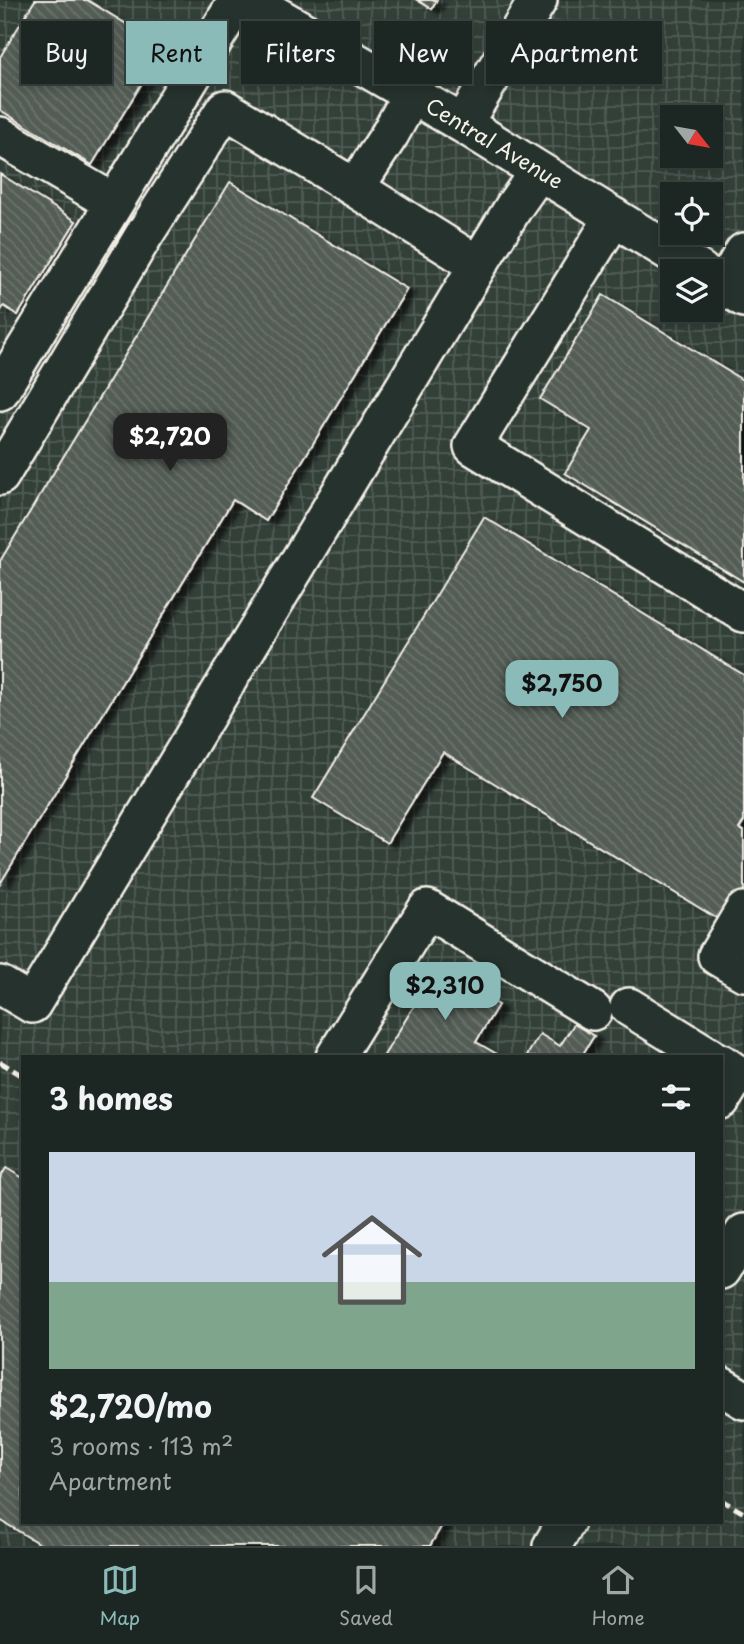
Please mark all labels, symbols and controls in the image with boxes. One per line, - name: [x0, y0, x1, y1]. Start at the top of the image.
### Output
- chip: Buy: [21, 21, 112, 84]
- chip: Rent: [126, 21, 227, 84]
- chip: Filters: [241, 21, 360, 84]
- chip: New: [374, 21, 472, 84]
- chip: Apartment: [486, 21, 662, 84]
- street label: Central Avenue: [420, 89, 570, 196]
- north arrow: [660, 105, 723, 168]
- map controls: [660, 105, 723, 322]
- button: locate: [660, 182, 723, 245]
- button: layers: [660, 259, 723, 322]
- pin: $2,720: [113, 414, 227, 473]
- text: $2,720: [129, 418, 211, 453]
- pin: $2,750: [505, 660, 619, 720]
- text: $2,750: [521, 665, 603, 700]
- pin: $2,310: [388, 962, 502, 1022]
- text: $2,310: [406, 967, 484, 1002]
- text: 3 homes: [49, 1075, 173, 1120]
- icon: filters: [657, 1078, 695, 1116]
- icon: home: [309, 1197, 435, 1323]
- text: $2,720/mo: [49, 1383, 212, 1428]
- text: 3 rooms · 113 m²: [49, 1428, 233, 1463]
- text: Apartment: [49, 1463, 172, 1498]
- tab: Map: [99, 1561, 140, 1631]
- tab: Saved: [339, 1561, 393, 1631]
- tab: Home: [592, 1561, 645, 1631]

